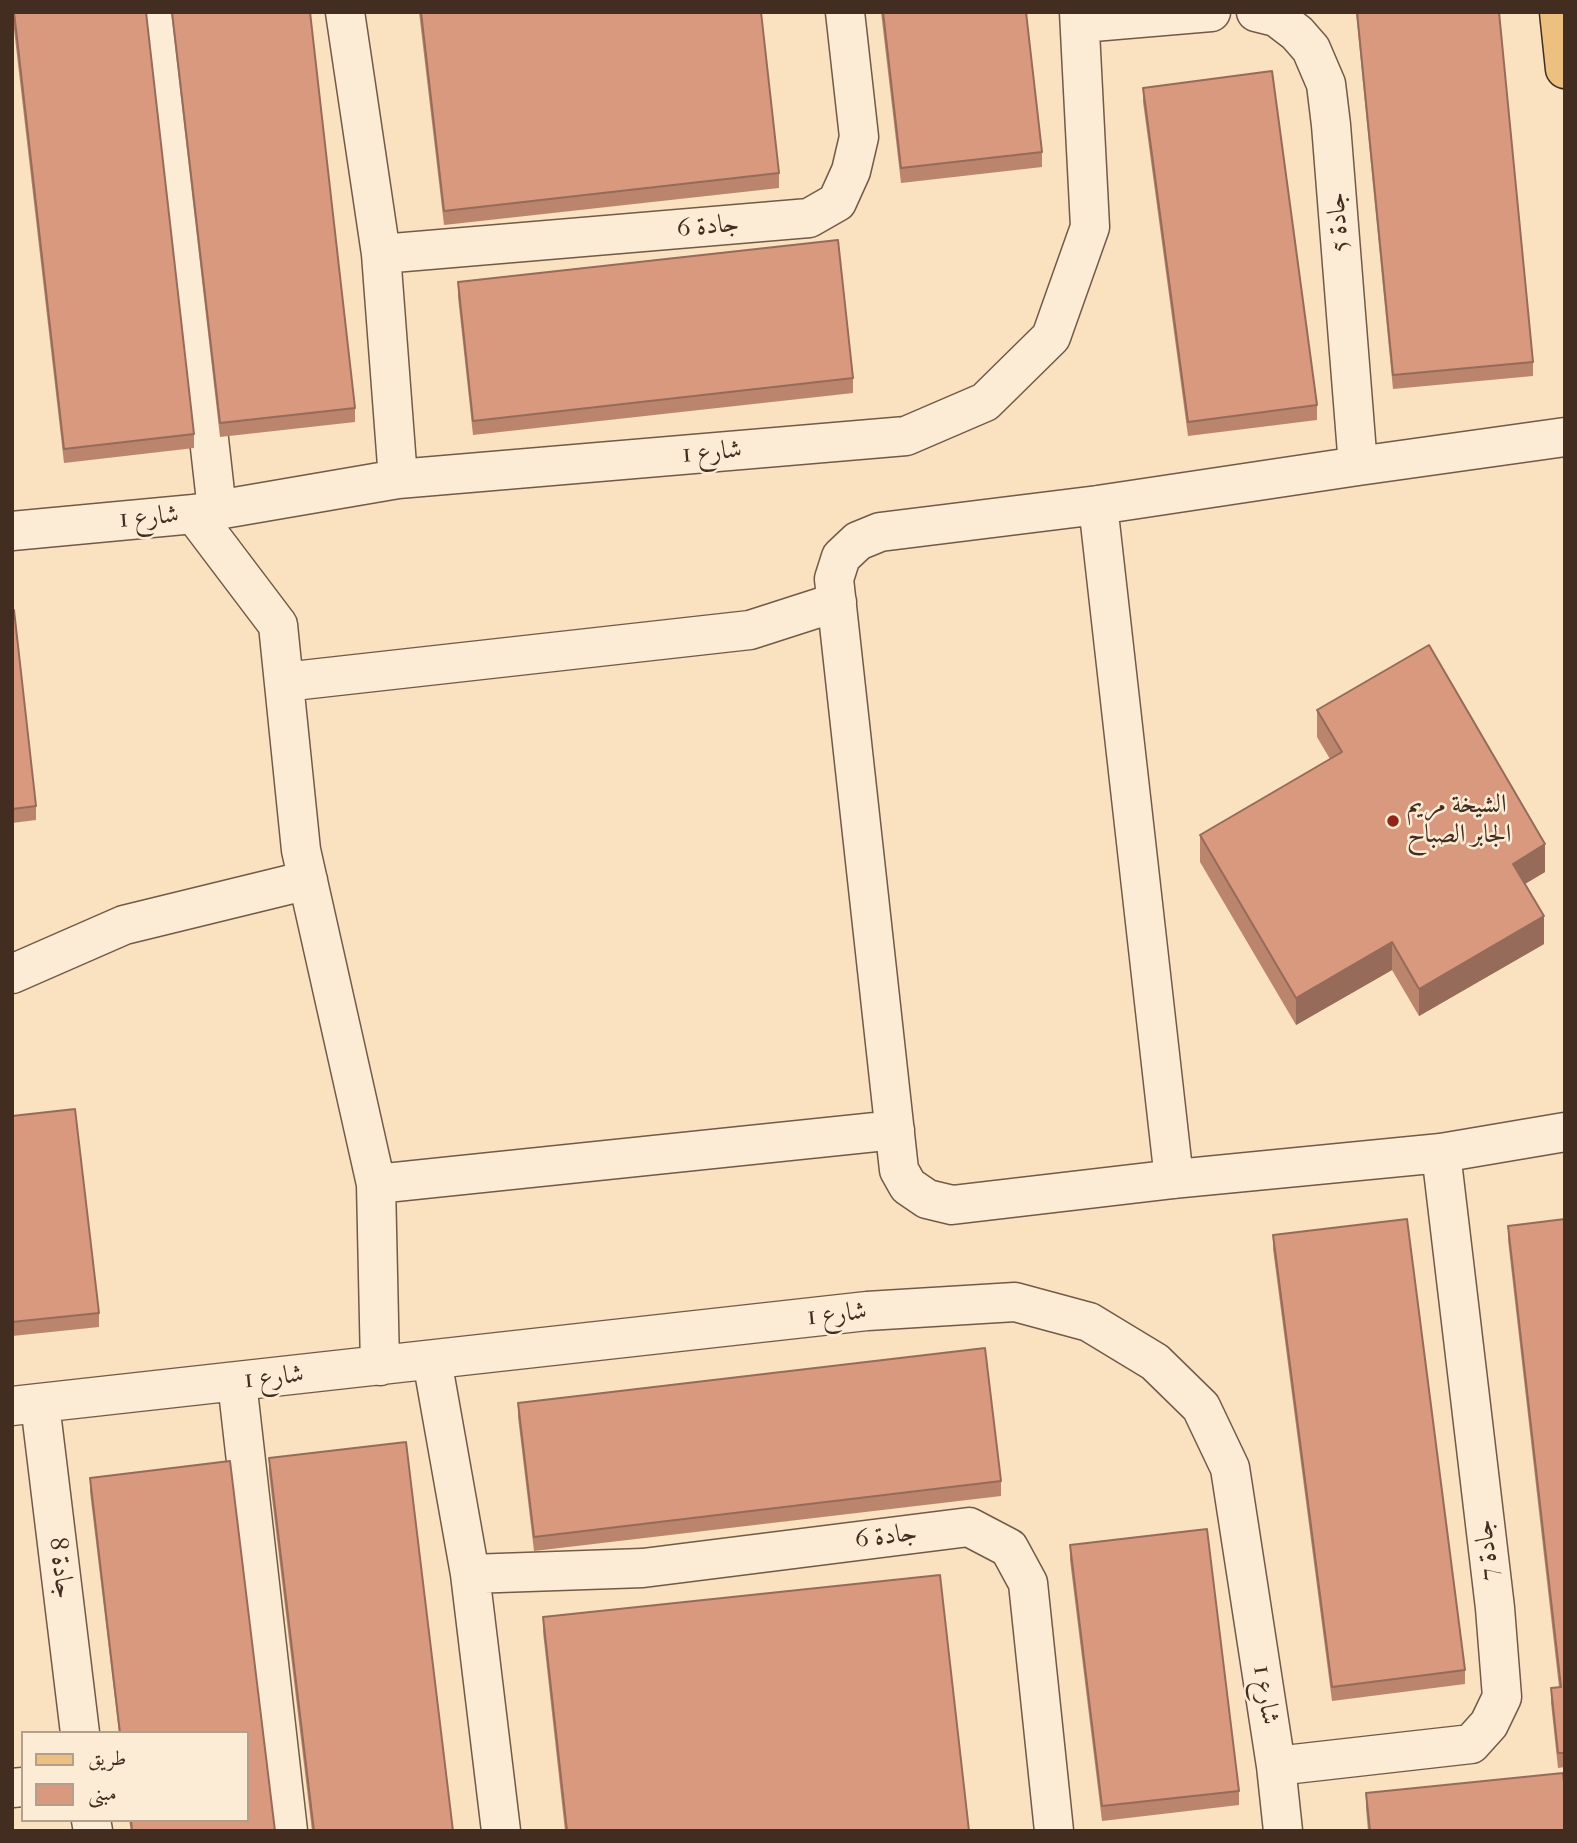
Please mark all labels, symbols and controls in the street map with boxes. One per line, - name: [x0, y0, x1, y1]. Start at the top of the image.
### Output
- street label: جادة 5: [1321, 191, 1357, 253]
- street label: جادة 6: [675, 209, 741, 245]
- street label: شارع 1: [681, 435, 743, 471]
- street label: شارع 1: [118, 500, 180, 536]
- place label: الشيخة مريم الجابر الصباح: [1407, 790, 1511, 852]
- marker: الشيخة مريم الجابر الصباح: [1385, 813, 1401, 829]
- street label: شارع 1: [806, 1296, 868, 1334]
- street label: شارع 1: [243, 1359, 305, 1397]
- street label: جادة 6: [853, 1518, 919, 1556]
- street label: جادة 7: [1469, 1518, 1507, 1582]
- street label: جادة 8: [41, 1536, 79, 1600]
- street label: شارع 1: [1245, 1663, 1285, 1727]
- legend: [21, 1731, 248, 1822]
- text: طريق: [88, 1746, 126, 1770]
- text: مبنى: [88, 1781, 117, 1805]

